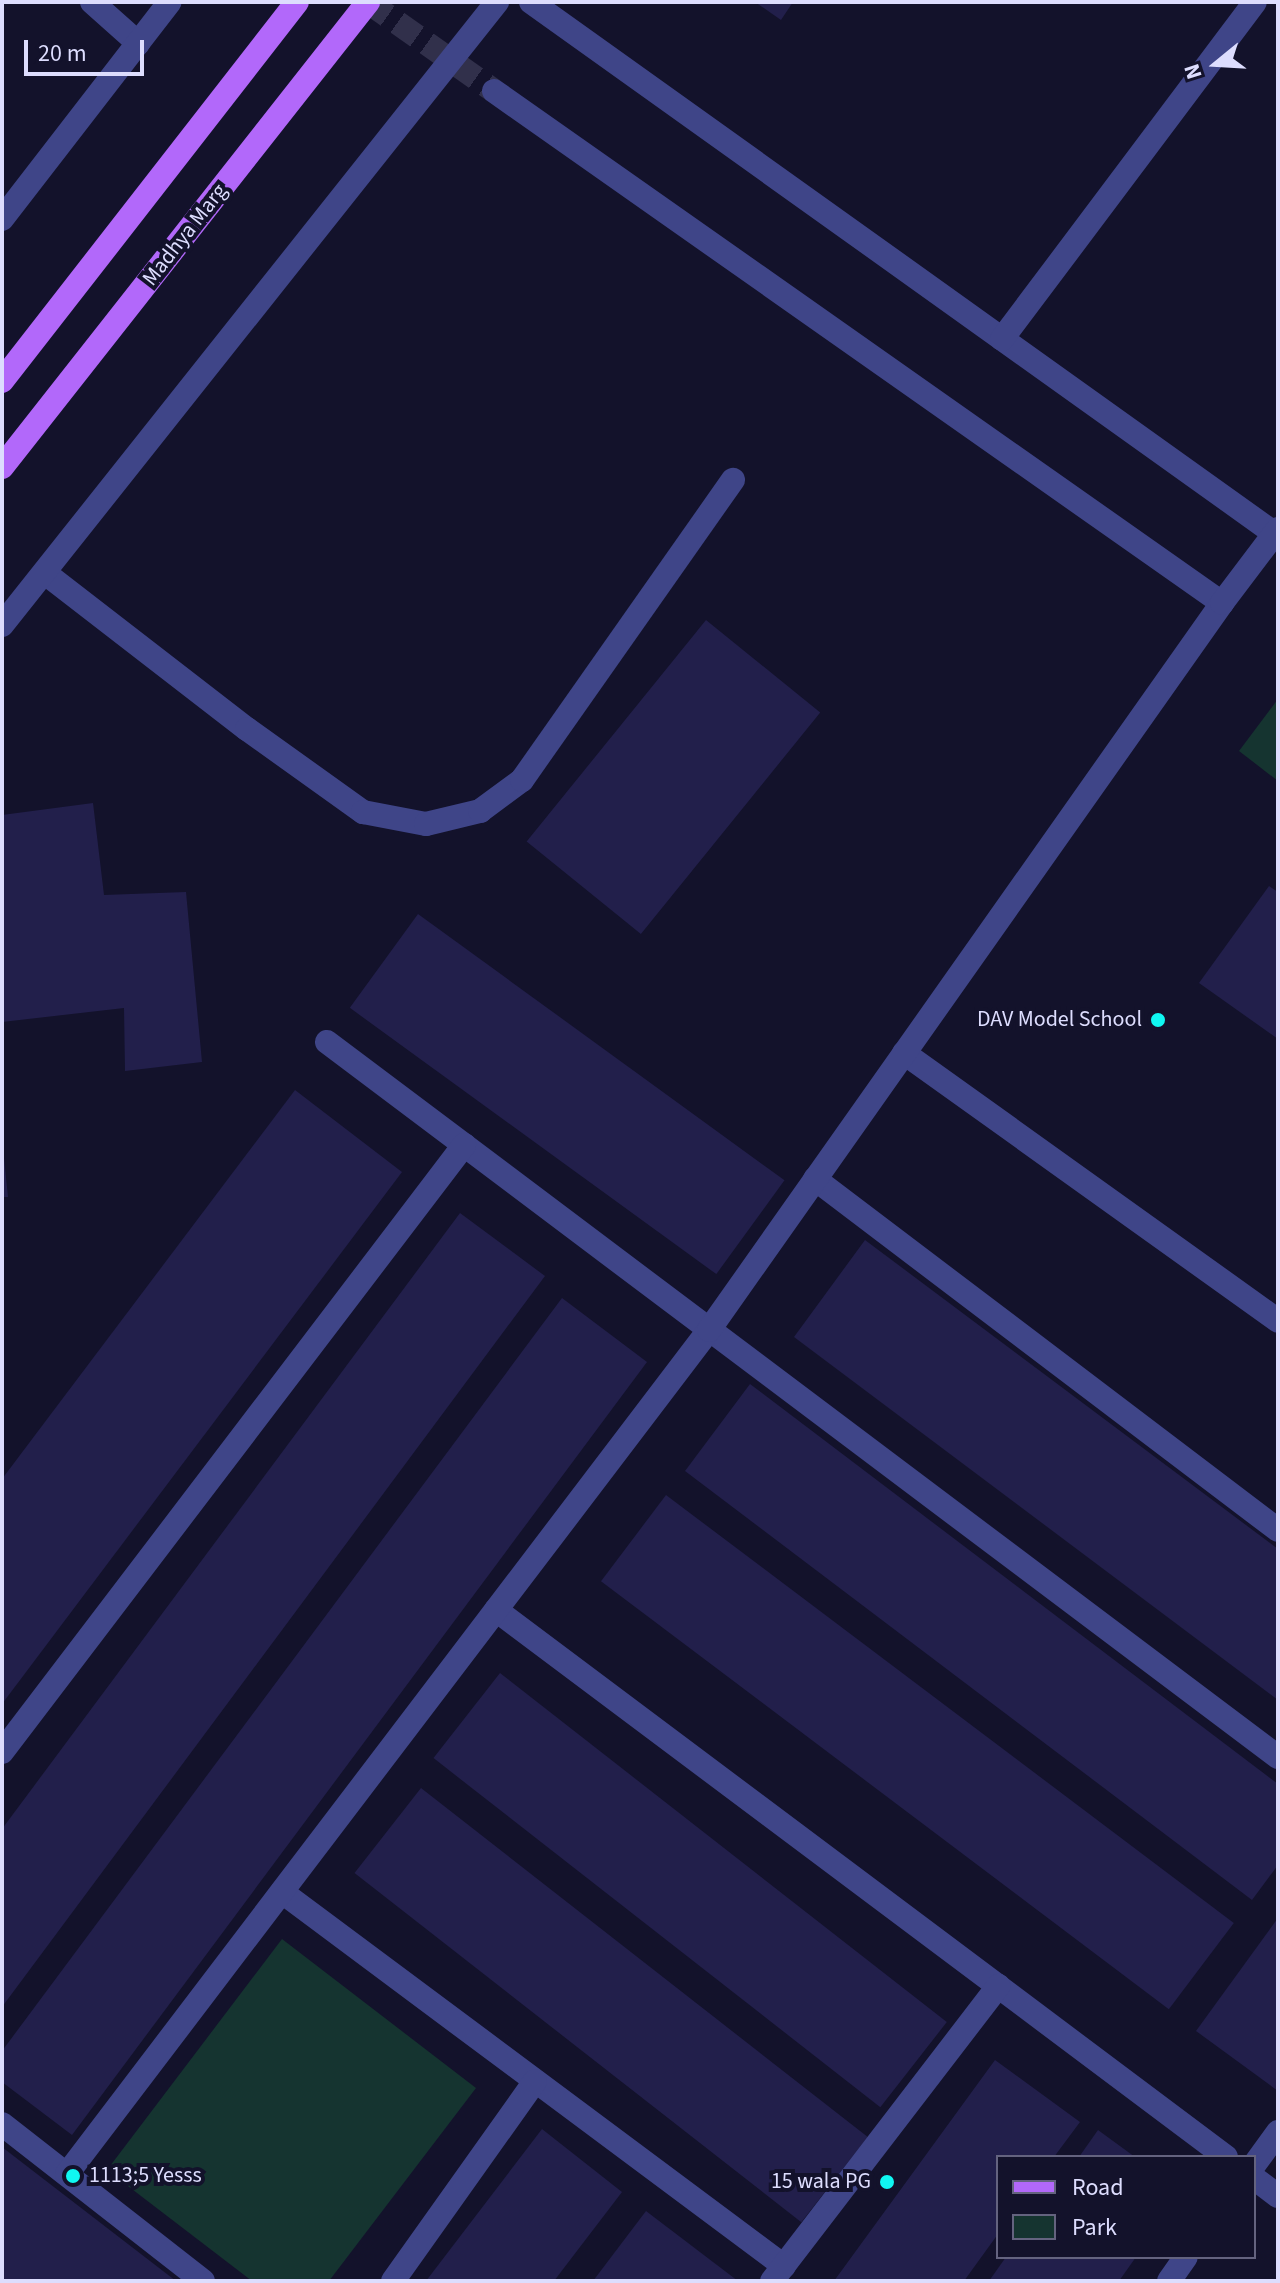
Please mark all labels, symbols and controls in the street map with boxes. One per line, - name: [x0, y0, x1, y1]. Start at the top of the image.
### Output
- scale bar: [28, 24, 148, 74]
- north arrow: [1176, 24, 1256, 104]
- text: 20 m: [38, 36, 87, 71]
- text: N: [1176, 60, 1211, 83]
- street label: Madhya Marg: [137, 179, 233, 291]
- place label: DAV Model School: [977, 1007, 1142, 1033]
- marker: DAV Model School: [1149, 1011, 1167, 1029]
- legend: [996, 2155, 1256, 2259]
- place label: 1113;5 Yesss: [89, 2163, 202, 2189]
- marker: 1113;5 Yesss: [64, 2167, 82, 2185]
- place label: 15 wala PG: [771, 2169, 871, 2195]
- text: Road: [1072, 2170, 1124, 2205]
- marker: 15 wala PG: [878, 2173, 896, 2191]
- text: Park: [1072, 2210, 1117, 2245]

